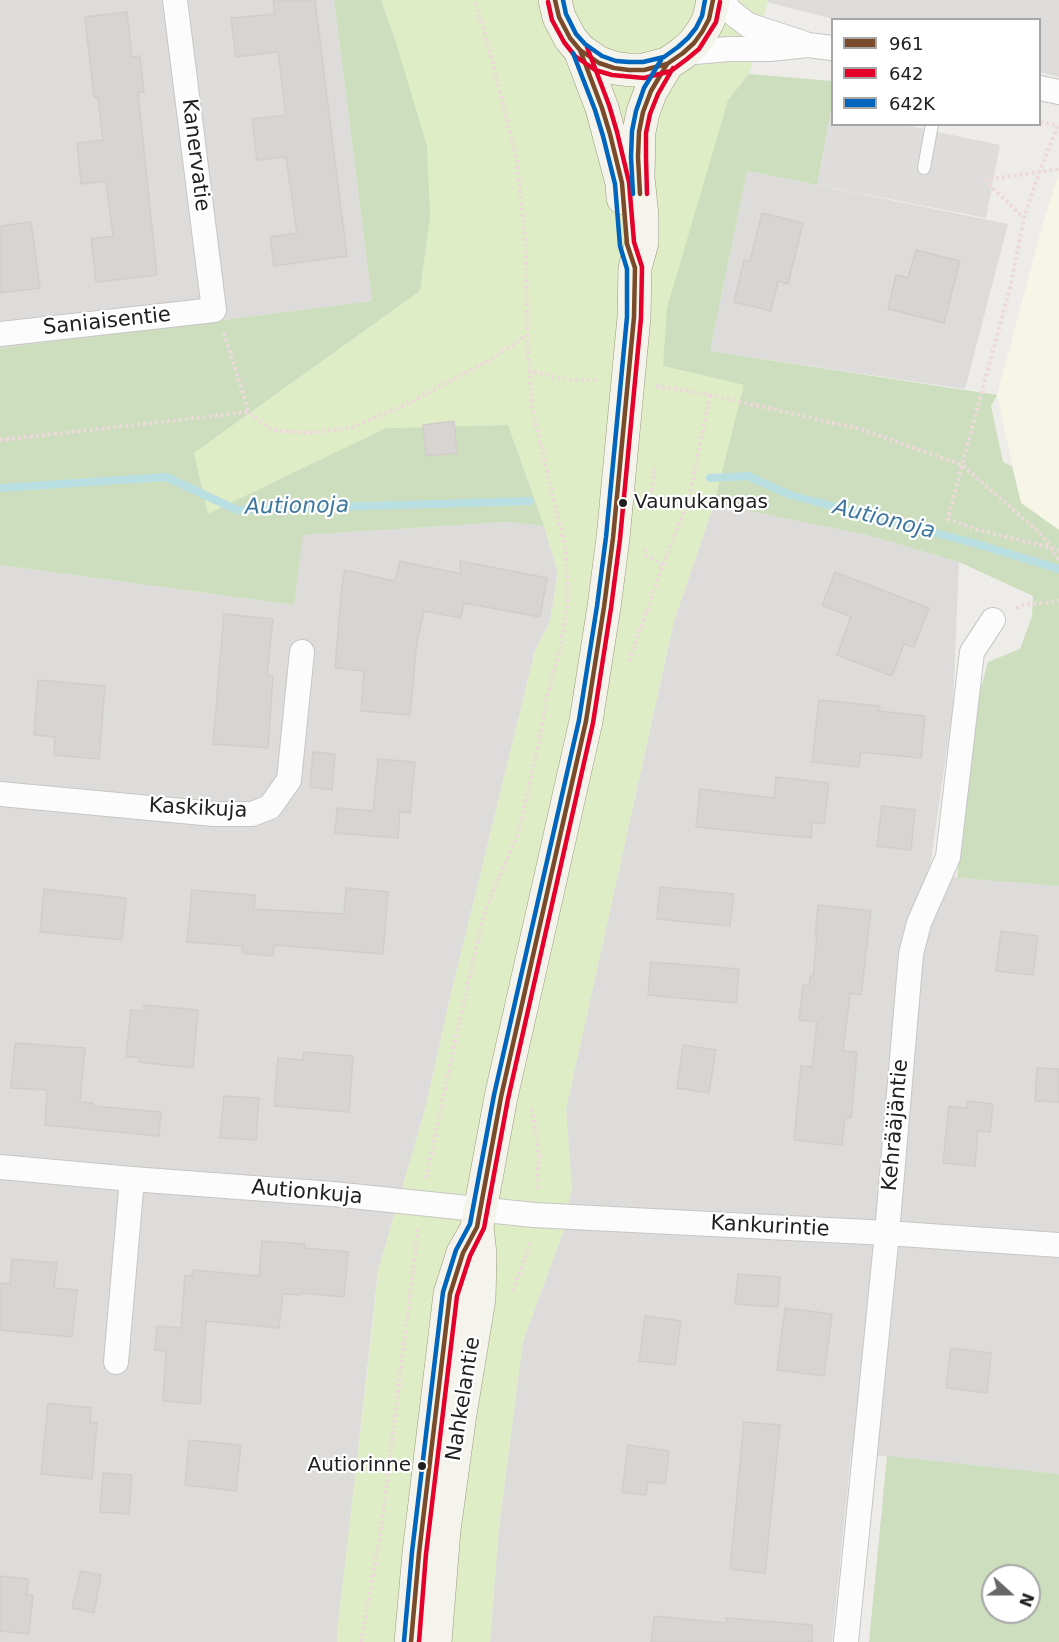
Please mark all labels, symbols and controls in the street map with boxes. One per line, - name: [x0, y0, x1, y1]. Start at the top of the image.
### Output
- legend: [831, 18, 1041, 126]
- text: 961: [889, 33, 923, 54]
- text: 642: [889, 63, 923, 84]
- text: 642K: [889, 93, 935, 114]
- street label: Kanervatie: [176, 97, 214, 213]
- street label: Saniaisentie: [42, 303, 172, 341]
- place label: Vaunukangas: [634, 491, 768, 515]
- water label: Autionoja: [245, 493, 349, 521]
- water label: Autionoja: [830, 495, 938, 545]
- marker: Vaunukangas: [617, 497, 629, 509]
- street label: Kaskikuja: [148, 794, 248, 824]
- street label: Kehrääjäntie: [878, 1058, 914, 1192]
- street label: Autionkuja: [250, 1176, 364, 1210]
- street label: Kankurintie: [710, 1211, 830, 1243]
- street label: Nahkelantie: [442, 1335, 486, 1463]
- place label: Autiorinne: [308, 1454, 411, 1478]
- marker: Autiorinne: [416, 1460, 428, 1472]
- north arrow: [981, 1564, 1041, 1624]
- text: N: [1015, 1590, 1038, 1610]

